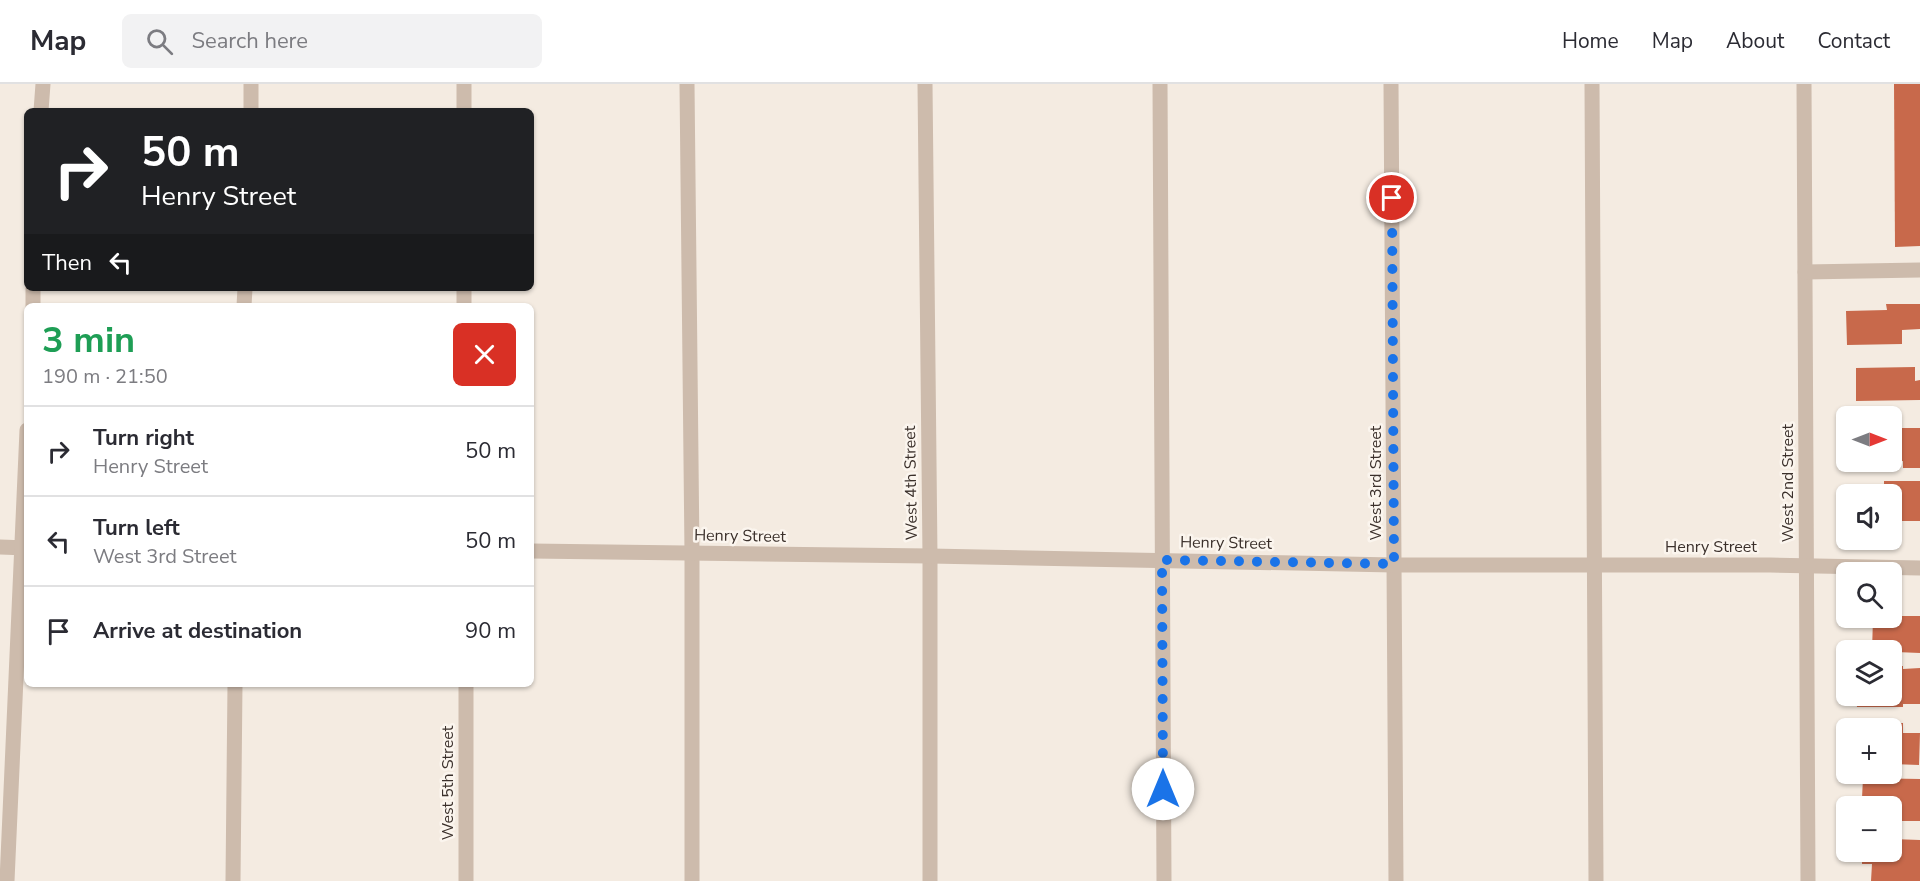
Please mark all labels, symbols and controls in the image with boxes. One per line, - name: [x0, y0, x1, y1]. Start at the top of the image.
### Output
- search box: [122, 14, 542, 68]
- text: Map: [30, 22, 86, 60]
- icon: search: [143, 25, 176, 58]
- text: Search here: [191, 26, 308, 56]
- text: Home: [1562, 27, 1619, 55]
- text: Map: [1652, 27, 1693, 55]
- text: About: [1726, 27, 1784, 55]
- text: Contact: [1817, 27, 1890, 55]
- text: 50 m: [141, 124, 240, 181]
- icon: right: [42, 132, 120, 210]
- pin: [1366, 172, 1417, 223]
- text: Henry Street: [141, 178, 296, 215]
- icon: arrive: [1375, 181, 1408, 214]
- icon: left: [104, 246, 137, 279]
- text: Then: [42, 248, 92, 278]
- text: 3 min: [42, 316, 135, 365]
- button: close: [453, 323, 516, 386]
- text: 190 m · 21:50: [42, 363, 168, 390]
- north arrow: [1836, 406, 1902, 472]
- map controls: [1836, 406, 1902, 862]
- text: Turn right: [93, 423, 194, 453]
- street label: West 2nd Street: [1777, 423, 1799, 542]
- street label: West 4th Street: [899, 425, 923, 540]
- street label: West 3rd Street: [1365, 425, 1387, 540]
- icon: right: [42, 435, 75, 468]
- text: 50 m: [465, 436, 516, 466]
- text: Henry Street: [93, 453, 208, 480]
- button: sound: [1836, 484, 1902, 550]
- text: Turn left: [93, 513, 180, 543]
- street label: Henry Street: [694, 524, 787, 548]
- icon: left: [42, 525, 75, 558]
- text: 50 m: [465, 526, 516, 556]
- street label: Henry Street: [1180, 531, 1273, 555]
- street label: Henry Street: [1665, 536, 1757, 558]
- text: West 3rd Street: [93, 543, 237, 570]
- button: search: [1836, 562, 1902, 628]
- icon: arrive: [42, 615, 75, 648]
- text: Arrive at destination: [93, 616, 302, 646]
- text: 90 m: [465, 616, 516, 646]
- button: layers: [1836, 640, 1902, 706]
- button: +: [1836, 718, 1902, 784]
- street label: West 5th Street: [437, 725, 459, 840]
- position arrow: [1131, 757, 1195, 821]
- button: −: [1836, 796, 1902, 862]

